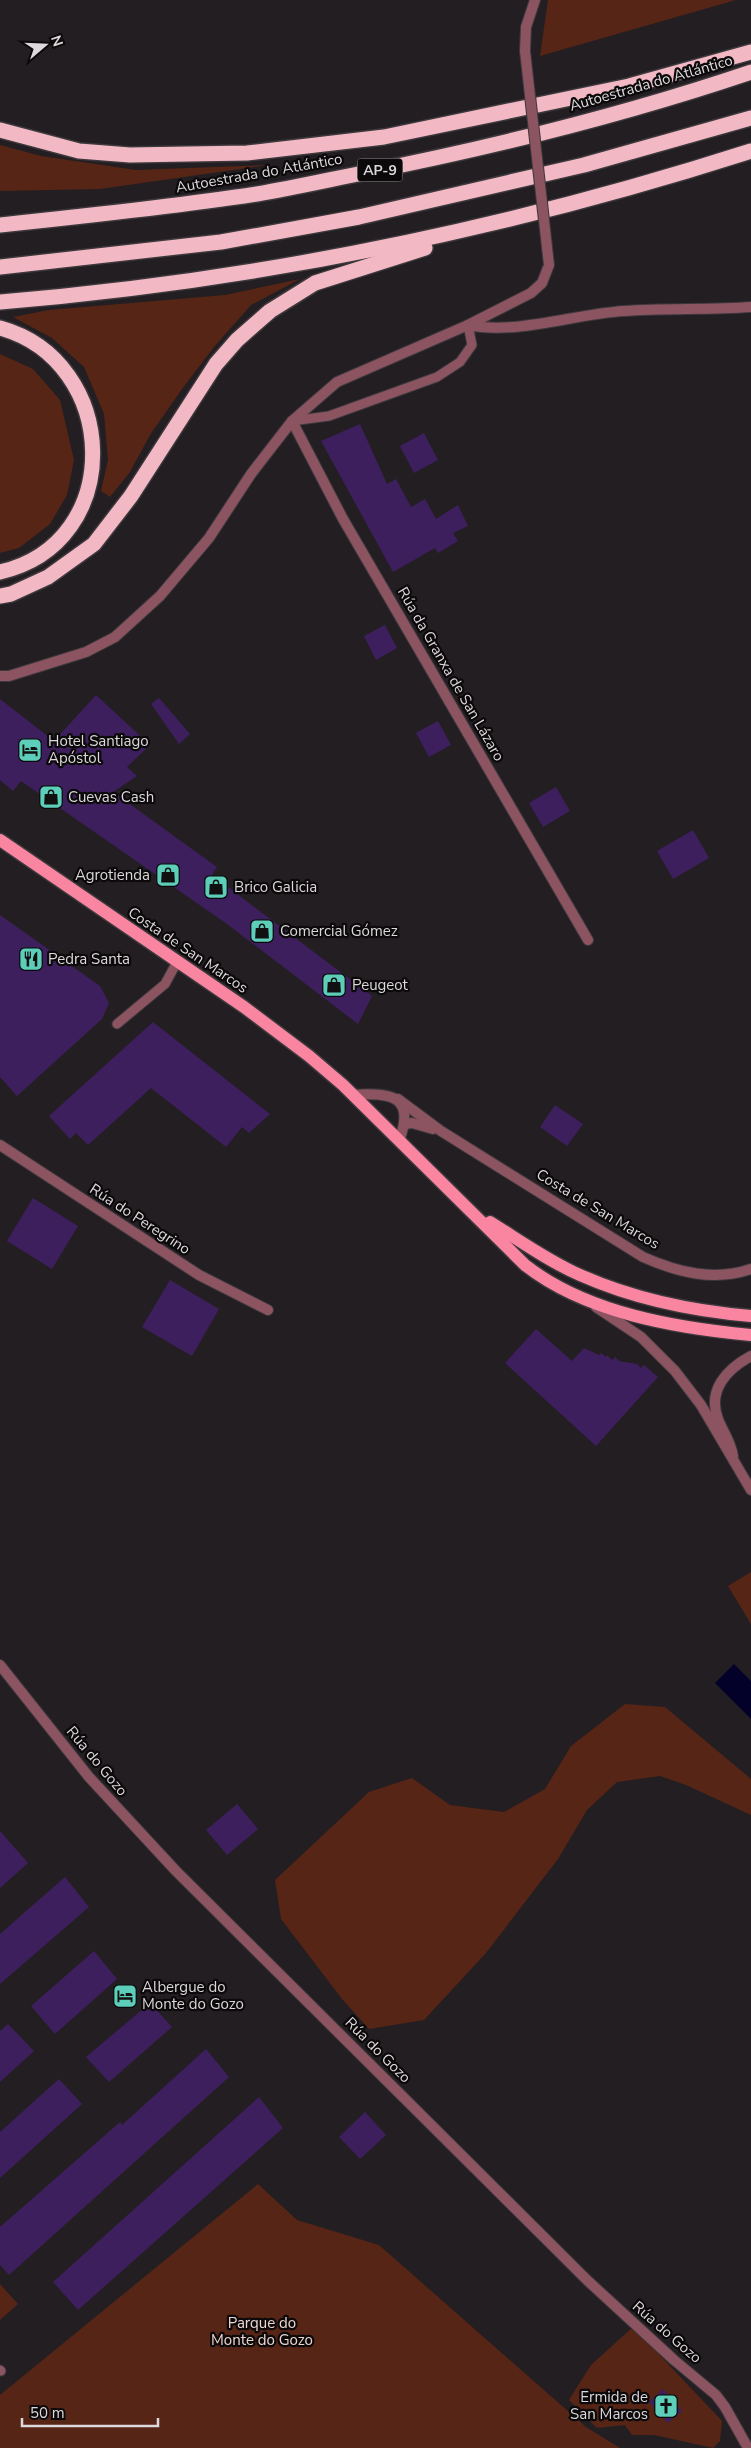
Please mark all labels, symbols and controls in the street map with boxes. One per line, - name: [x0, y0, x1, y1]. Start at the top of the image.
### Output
- north arrow: [20, 20, 70, 70]
- text: N: [46, 33, 68, 49]
- street label: Autoestrada do Atlántico: [567, 50, 735, 116]
- street label: Autoestrada do Atlántico: [174, 149, 344, 197]
- road number: AP-9: [358, 158, 402, 182]
- street label: Rúa da Granxa de San Lázaro: [393, 583, 509, 765]
- place label: Hotel Santiago Apóstol: [48, 731, 149, 768]
- hotel icon: Hotel Santiago Apóstol: [17, 737, 43, 763]
- shop icon: Cuevas Cash: [38, 784, 64, 810]
- place label: Cuevas Cash: [68, 787, 154, 807]
- shop icon: Agrotienda: [155, 862, 181, 888]
- place label: Agrotienda: [75, 865, 150, 885]
- shop icon: Brico Galicia: [203, 874, 229, 900]
- place label: Brico Galicia: [234, 877, 317, 897]
- street label: Costa de San Marcos: [124, 902, 252, 998]
- shop icon: Comercial Gómez: [249, 918, 275, 944]
- place label: Comercial Gómez: [280, 921, 398, 941]
- restaurant icon: Pedra Santa: [18, 946, 44, 972]
- place label: Pedra Santa: [48, 949, 130, 969]
- shop icon: Peugeot: [321, 972, 347, 998]
- place label: Peugeot: [352, 975, 409, 995]
- street label: Costa de San Marcos: [533, 1164, 663, 1254]
- street label: Rúa do Peregrino: [86, 1179, 194, 1259]
- street label: Rúa do Gozo: [62, 1722, 132, 1800]
- place label: Albergue do Monte do Gozo: [142, 1977, 244, 2014]
- hotel icon: Albergue do Monte do Gozo: [112, 1983, 138, 2009]
- street label: Rúa do Gozo: [341, 2013, 415, 2087]
- street label: Rúa do Gozo: [628, 2296, 706, 2368]
- park label: Parque do Monte do Gozo: [211, 2313, 313, 2350]
- place label: Ermida de San Marcos: [570, 2387, 648, 2424]
- church icon: Ermida de San Marcos: [653, 2393, 679, 2419]
- scale bar: [22, 2396, 159, 2428]
- text: 50 m: [30, 2403, 65, 2423]

